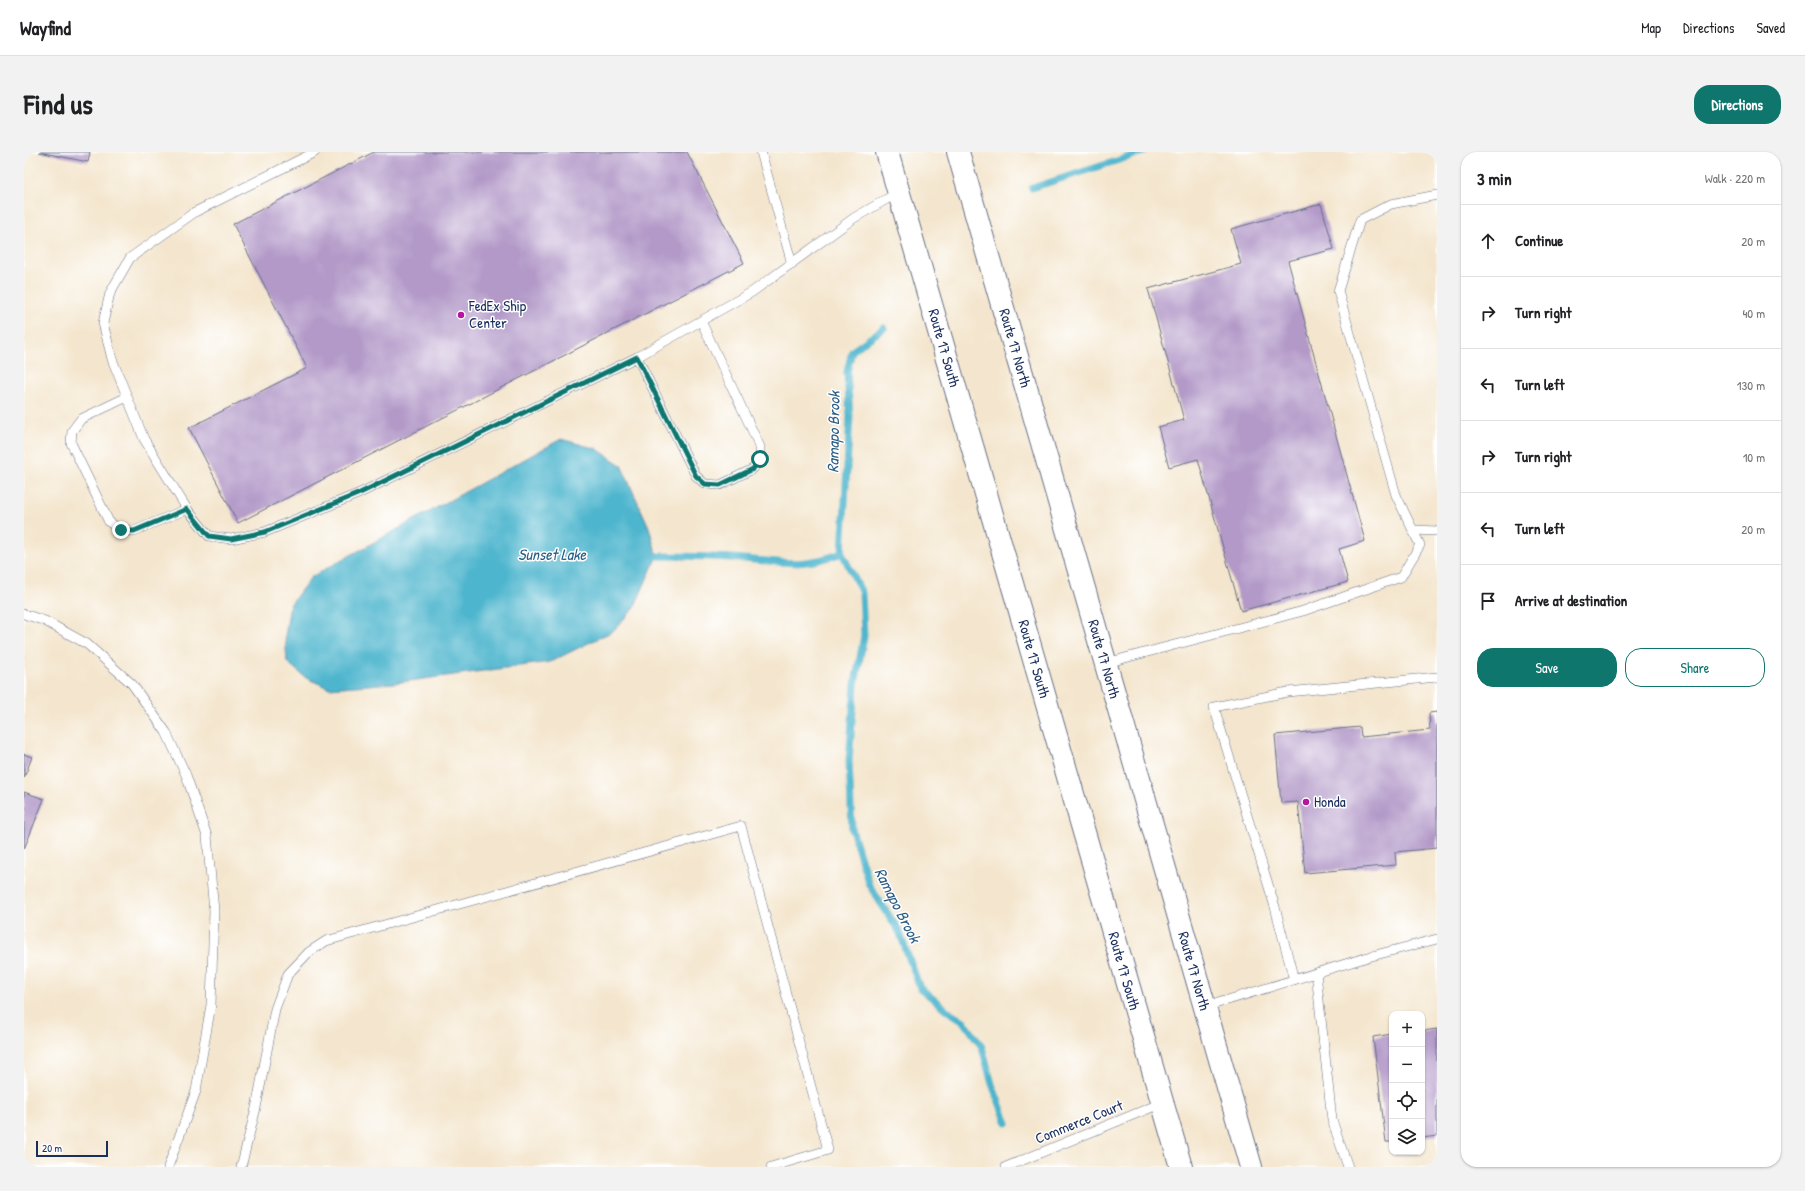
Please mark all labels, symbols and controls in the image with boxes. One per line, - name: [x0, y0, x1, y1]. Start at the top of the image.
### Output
- text: Wayfind: [20, 15, 71, 41]
- text: Map: [1641, 18, 1661, 37]
- text: Directions: [1683, 18, 1734, 37]
- text: Saved: [1756, 18, 1785, 37]
- text: Find us: [24, 85, 93, 123]
- button: Directions: [1694, 85, 1781, 124]
- text: 3 min: [1477, 167, 1512, 190]
- text: Walk · 220 m: [1705, 169, 1765, 187]
- icon: ahead: [1477, 230, 1499, 252]
- text: Continue: [1515, 230, 1563, 251]
- text: 20 m: [1741, 232, 1765, 250]
- place label: FedEx Ship Center: [468, 295, 527, 333]
- icon: right: [1477, 302, 1499, 324]
- text: Turn right: [1515, 302, 1571, 323]
- text: 40 m: [1742, 304, 1765, 322]
- street label: Route 17 South: [923, 306, 966, 389]
- street label: Route 17 North: [994, 306, 1037, 390]
- marker: FedEx Ship Center: [456, 310, 466, 320]
- icon: left: [1477, 374, 1499, 396]
- text: Turn left: [1515, 374, 1565, 395]
- text: 130 m: [1737, 376, 1765, 394]
- water label: Ramapo Brook: [821, 390, 845, 473]
- icon: right: [1477, 446, 1499, 468]
- text: Turn right: [1515, 446, 1571, 467]
- text: 10 m: [1743, 448, 1765, 466]
- route start: [751, 450, 769, 468]
- icon: left: [1477, 518, 1499, 540]
- text: Turn left: [1515, 518, 1565, 539]
- text: 20 m: [1741, 520, 1765, 538]
- route end: [112, 521, 130, 539]
- water label: Sunset Lake: [518, 543, 587, 565]
- icon: arrive: [1477, 590, 1499, 612]
- text: Arrive at destination: [1515, 590, 1627, 611]
- street label: Route 17 South: [1013, 617, 1056, 700]
- street label: Route 17 North: [1083, 617, 1126, 701]
- button: Save: [1477, 648, 1617, 687]
- button: Share: [1625, 648, 1765, 687]
- place label: Honda: [1314, 791, 1346, 812]
- marker: Honda: [1301, 797, 1311, 807]
- water label: Ramapo Brook: [870, 864, 927, 947]
- street label: Route 17 South: [1103, 929, 1146, 1012]
- street label: Route 17 North: [1173, 929, 1216, 1013]
- map controls: [1389, 1011, 1425, 1155]
- button: +: [1389, 1011, 1425, 1047]
- button: −: [1389, 1047, 1425, 1083]
- button: locate: [1389, 1083, 1425, 1119]
- street label: Commerce Court: [1032, 1094, 1127, 1149]
- button: layers: [1389, 1119, 1425, 1155]
- scale bar: [36, 1139, 108, 1158]
- text: 20 m: [42, 1141, 62, 1155]

